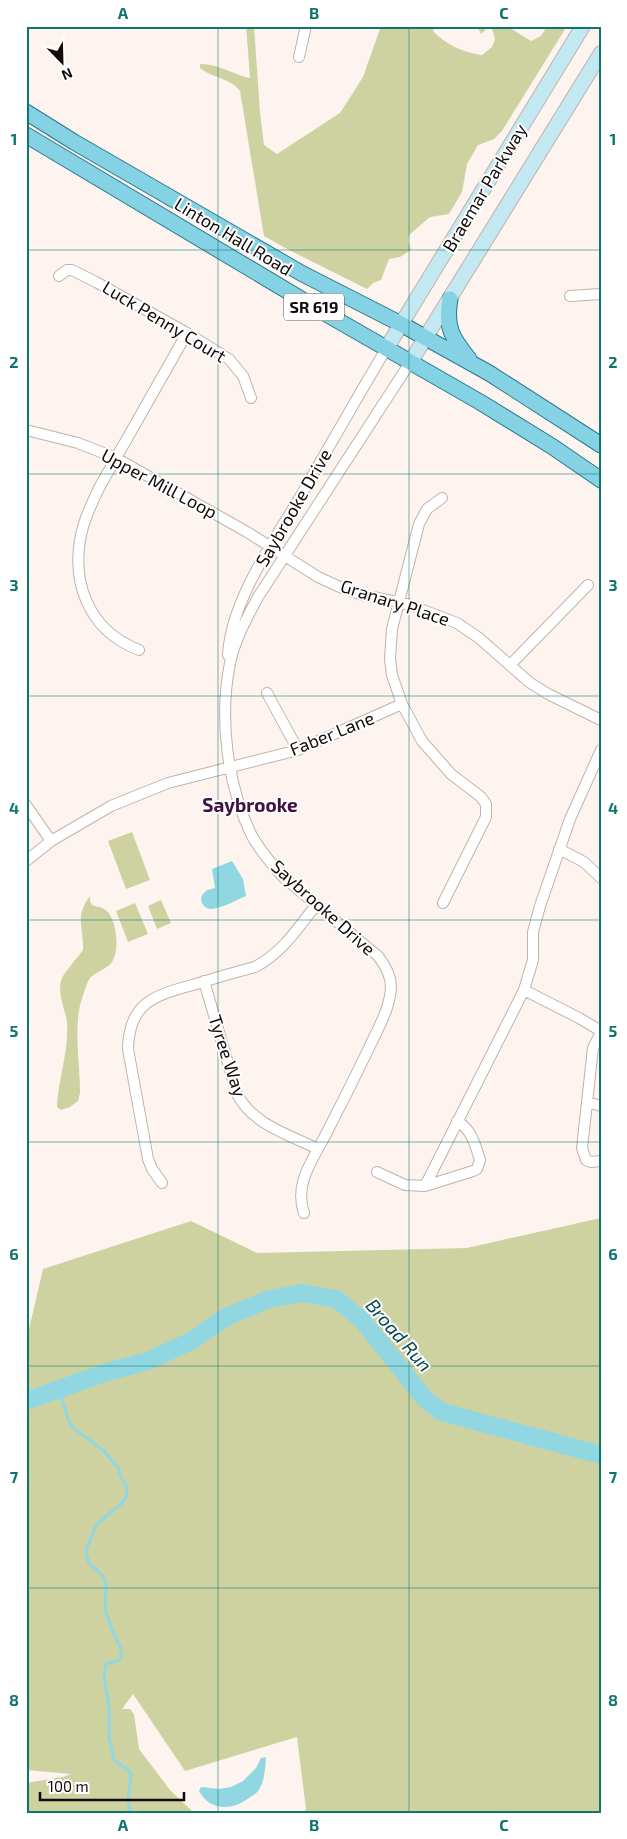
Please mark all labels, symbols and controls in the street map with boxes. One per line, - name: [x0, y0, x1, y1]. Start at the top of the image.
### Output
- text: A: [118, 3, 129, 22]
- text: B: [309, 3, 319, 22]
- text: C: [499, 3, 509, 22]
- north arrow: [38, 38, 88, 88]
- text: N: [59, 65, 75, 84]
- street label: Braemar Parkway: [437, 119, 531, 255]
- text: 1: [11, 129, 17, 148]
- text: 1: [610, 129, 616, 148]
- street label: Linton Hall Road: [171, 192, 296, 280]
- street label: Luck Penny Court: [99, 276, 230, 367]
- road number: SR 619: [284, 294, 344, 320]
- text: 2: [9, 352, 19, 371]
- text: 2: [608, 352, 618, 371]
- street label: Upper Mill Loop: [98, 443, 221, 523]
- street label: Saybrooke Drive: [250, 445, 336, 570]
- street label: Granary Place: [338, 574, 453, 630]
- text: 3: [9, 575, 19, 594]
- text: 3: [608, 575, 618, 594]
- street label: Faber Lane: [286, 706, 377, 760]
- district label: Saybrooke: [202, 793, 298, 817]
- text: 4: [9, 798, 19, 817]
- text: 4: [608, 798, 618, 817]
- street label: Saybrooke Drive: [267, 855, 380, 960]
- street label: Tyree Way: [204, 1012, 252, 1100]
- text: 5: [10, 1021, 19, 1040]
- text: 5: [609, 1021, 618, 1040]
- text: 6: [9, 1244, 19, 1263]
- text: 6: [608, 1244, 618, 1263]
- water label: Broad Run: [361, 1293, 437, 1376]
- text: 7: [10, 1467, 19, 1486]
- text: 7: [609, 1467, 618, 1486]
- text: 8: [9, 1690, 19, 1709]
- text: 8: [608, 1690, 618, 1709]
- scale bar: [40, 1769, 184, 1801]
- text: 100 m: [48, 1777, 89, 1795]
- text: A: [118, 1815, 129, 1834]
- text: B: [309, 1815, 319, 1834]
- text: C: [499, 1815, 509, 1834]

